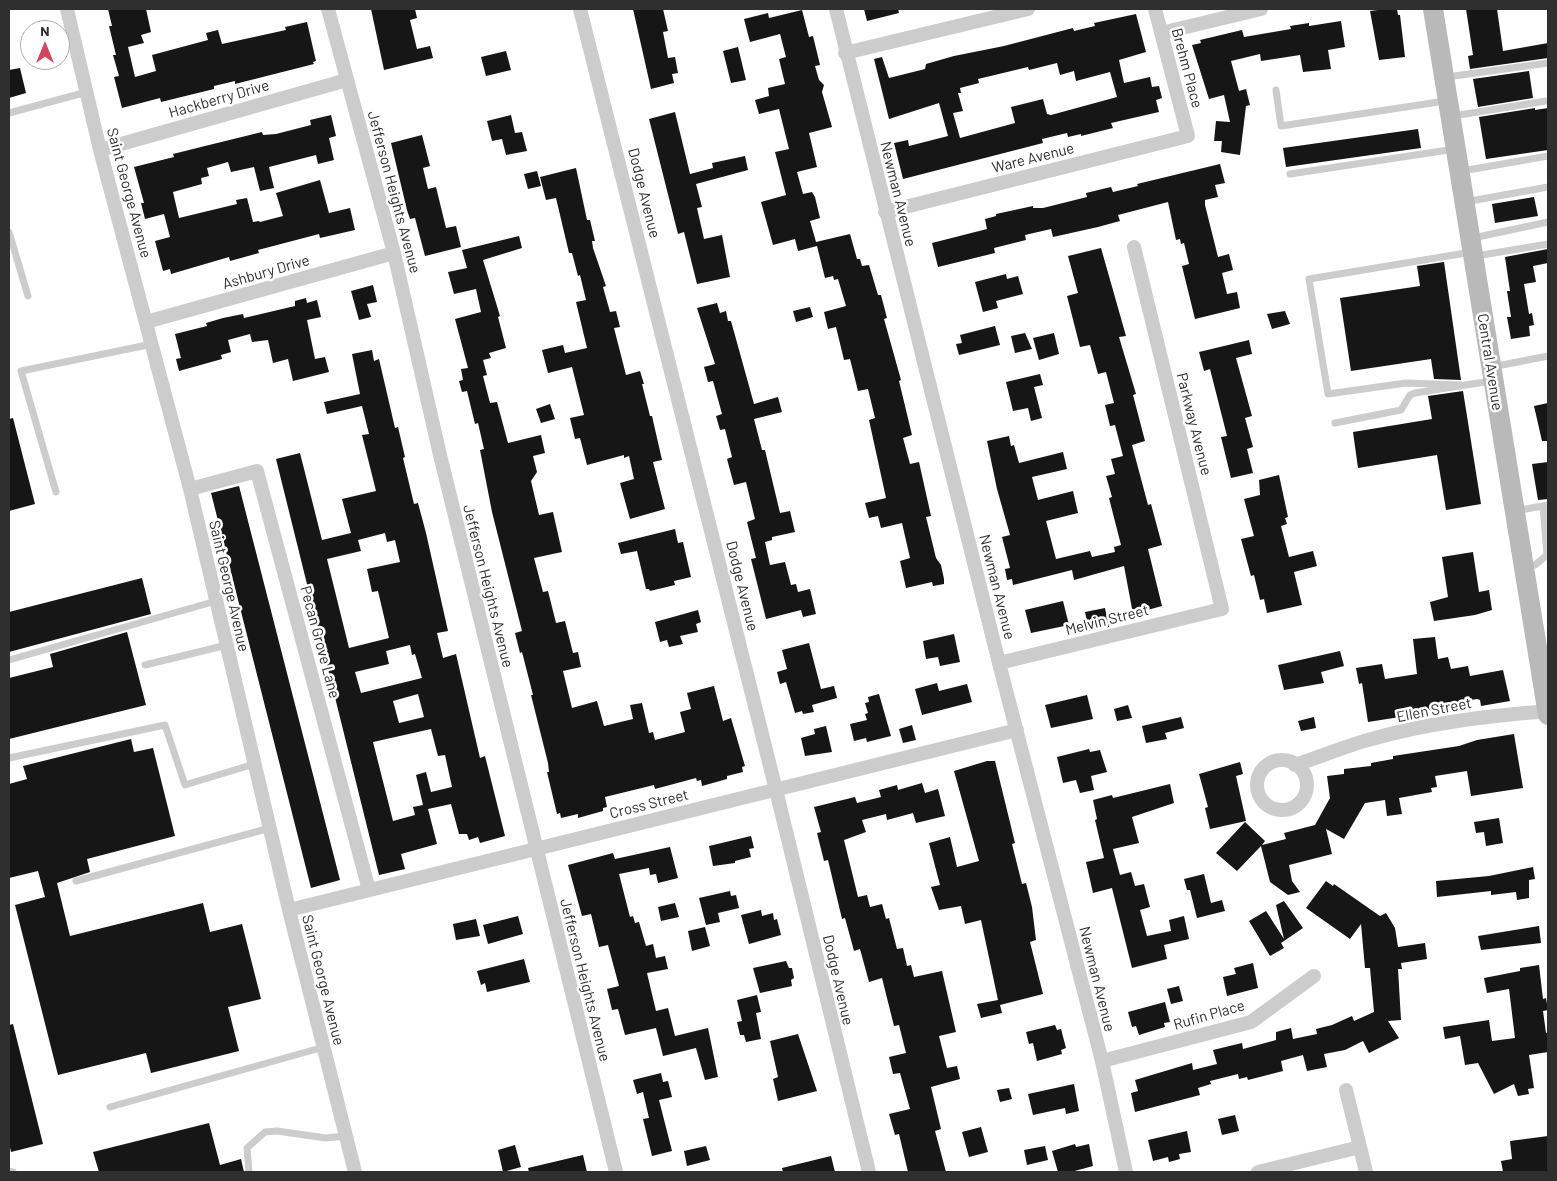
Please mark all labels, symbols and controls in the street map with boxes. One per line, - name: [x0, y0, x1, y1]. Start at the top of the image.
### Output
- north arrow: [20, 20, 70, 70]
- text: N: [40, 22, 50, 39]
- street label: Brehm Place: [1168, 26, 1206, 110]
- street label: Hackberry Drive: [167, 76, 271, 122]
- street label: Jefferson Heights Avenue: [364, 109, 424, 275]
- street label: Saint George Avenue: [103, 126, 155, 260]
- street label: Ware Avenue: [990, 139, 1076, 177]
- street label: Newman Avenue: [876, 140, 920, 248]
- street label: Dodge Avenue: [624, 146, 664, 240]
- street label: Ashbury Drive: [220, 251, 312, 293]
- street label: Central Avenue: [1473, 312, 1507, 412]
- street label: Parkway Avenue: [1173, 371, 1215, 477]
- street label: Jefferson Heights Avenue: [459, 503, 517, 669]
- street label: Saint George Avenue: [205, 519, 253, 653]
- street label: Newman Avenue: [975, 533, 1019, 641]
- street label: Dodge Avenue: [722, 539, 762, 633]
- street label: Pecan Grove Lane: [296, 584, 344, 700]
- street label: Melvin Street: [1064, 601, 1150, 639]
- street label: Ellen Street: [1395, 694, 1473, 726]
- street label: Cross Street: [608, 785, 690, 823]
- street label: Jefferson Heights Avenue: [556, 897, 614, 1063]
- street label: Saint George Avenue: [298, 913, 348, 1047]
- street label: Newman Avenue: [1075, 925, 1119, 1033]
- street label: Dodge Avenue: [819, 933, 857, 1027]
- street label: Rufin Place: [1171, 996, 1247, 1034]

